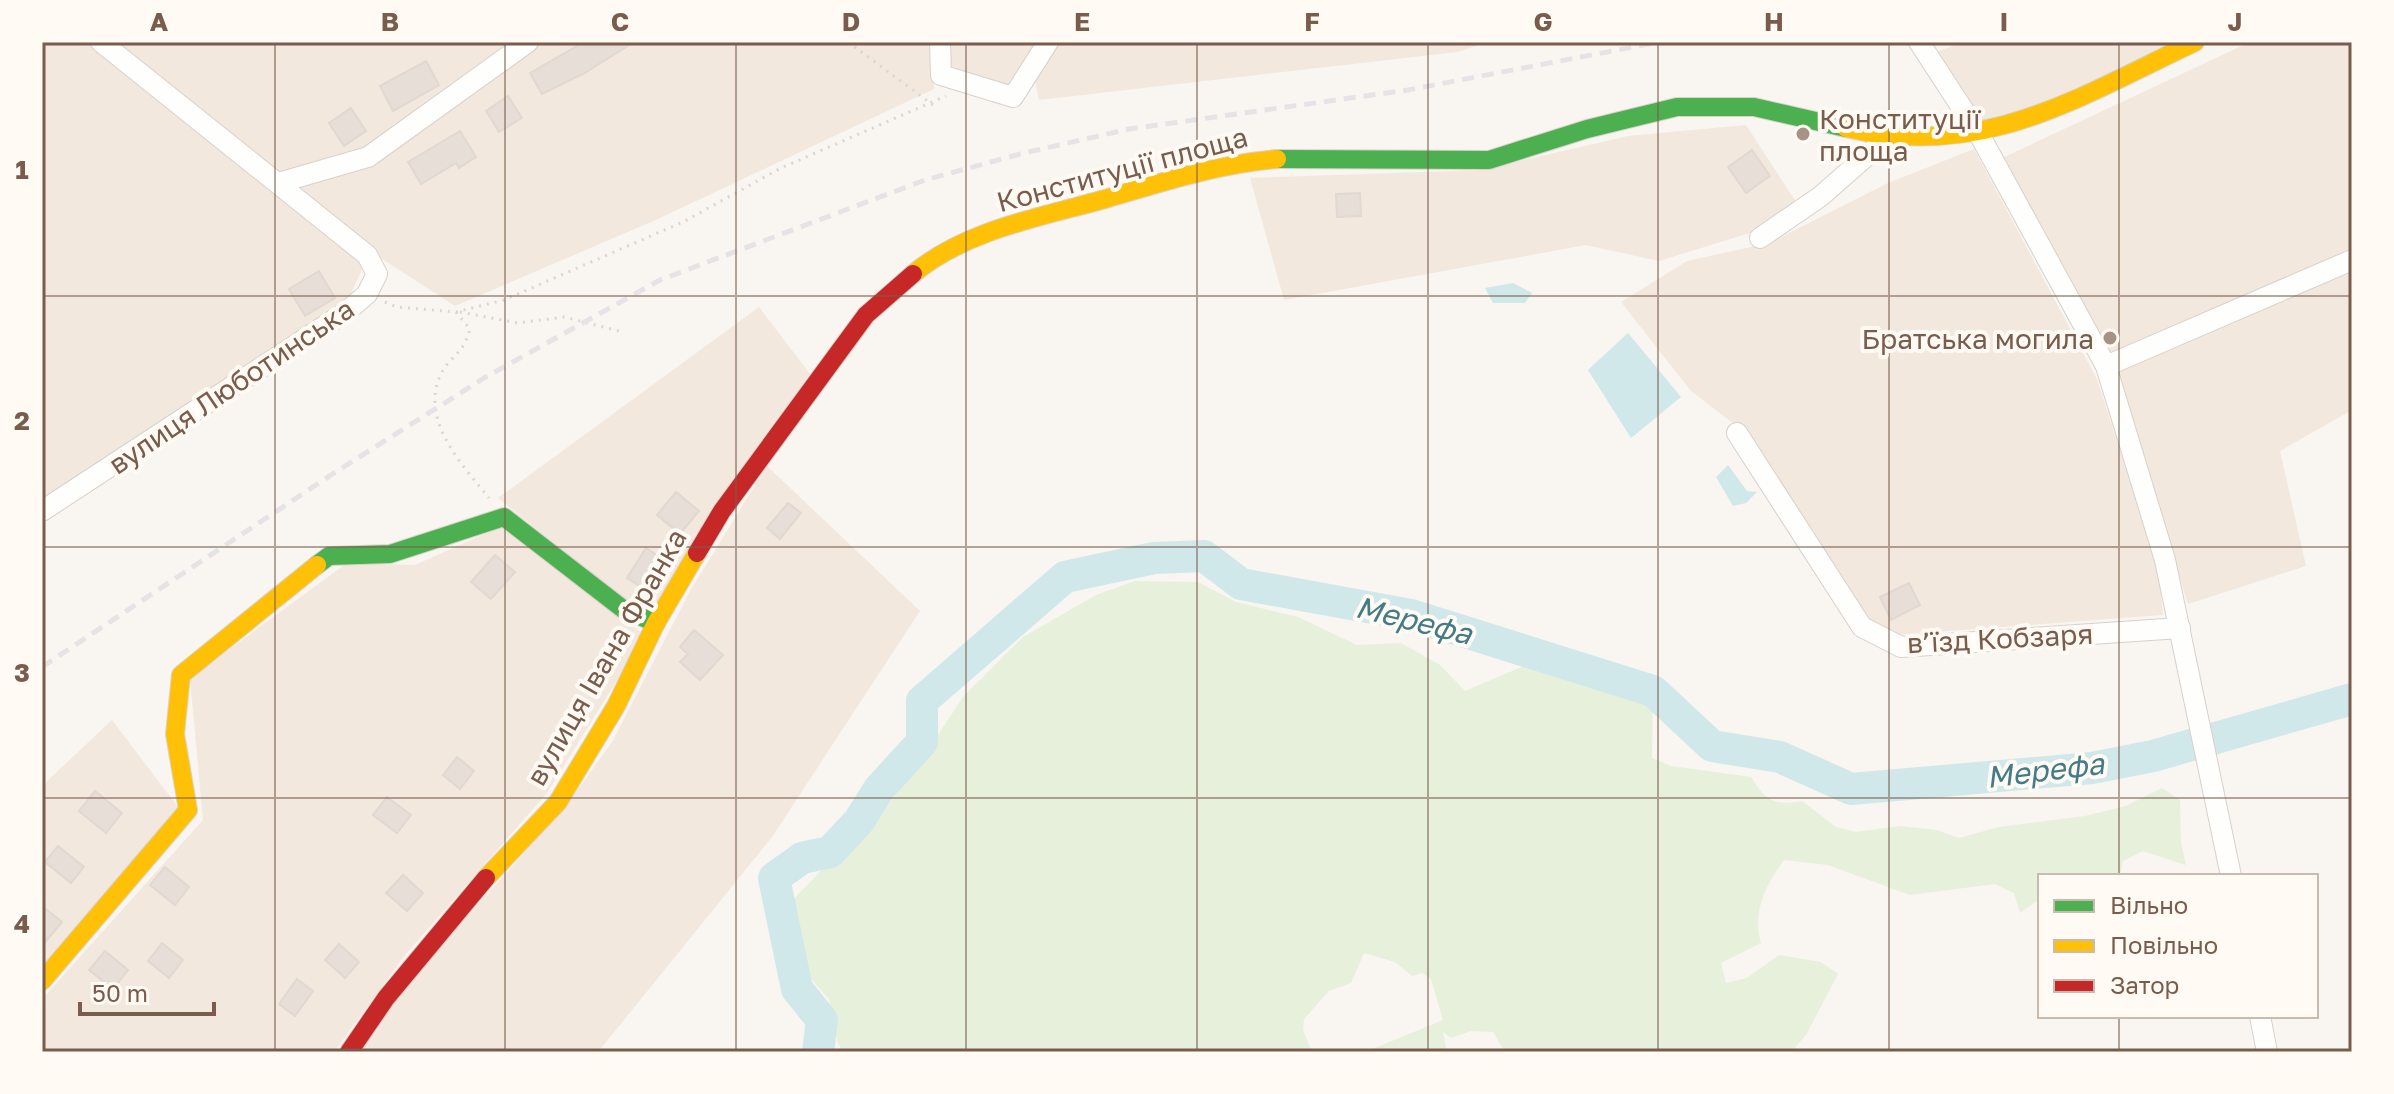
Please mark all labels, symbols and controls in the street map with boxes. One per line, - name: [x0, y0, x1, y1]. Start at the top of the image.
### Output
- text: A: [150, 6, 169, 37]
- text: B: [381, 6, 399, 37]
- text: C: [611, 6, 629, 37]
- text: D: [842, 6, 860, 37]
- text: E: [1074, 6, 1090, 37]
- text: F: [1304, 6, 1320, 37]
- text: G: [1533, 6, 1553, 37]
- text: H: [1764, 6, 1784, 37]
- text: I: [2000, 6, 2008, 37]
- text: J: [2228, 6, 2242, 37]
- place label: Конституції площа: [1819, 102, 1982, 167]
- street label: Конституції площа: [993, 120, 1251, 218]
- marker: Конституції площа: [1794, 125, 1812, 143]
- text: 1: [15, 154, 29, 185]
- street label: вулиця Люботинська: [102, 292, 360, 480]
- place label: Братська могила: [1861, 322, 2094, 355]
- marker: Братська могила: [2101, 329, 2119, 347]
- text: 2: [14, 405, 30, 436]
- street label: вулиця Івана Франка: [519, 523, 693, 791]
- water label: Мерефа: [1352, 588, 1477, 652]
- street label: в’їзд Кобзаря: [1906, 617, 2094, 659]
- text: 3: [14, 657, 30, 688]
- water label: Мерефа: [1984, 745, 2107, 795]
- legend: [2038, 874, 2318, 1018]
- text: Вільно: [2110, 890, 2188, 919]
- text: 4: [14, 908, 30, 939]
- text: Повільно: [2110, 930, 2218, 959]
- scale bar: [80, 966, 214, 1016]
- text: Затор: [2110, 970, 2179, 999]
- text: 50 m: [92, 978, 148, 1007]

